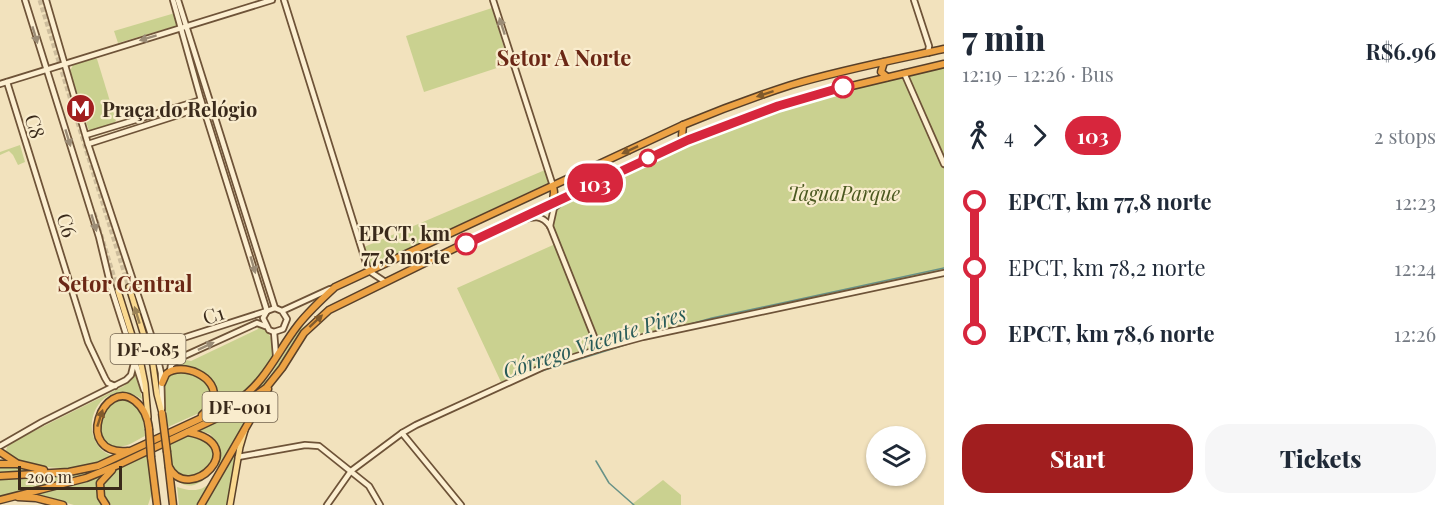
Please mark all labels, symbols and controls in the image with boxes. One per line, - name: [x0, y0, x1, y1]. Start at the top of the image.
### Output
- text: 7 min: [962, 15, 1045, 59]
- one-way arrow: [496, 17, 506, 35]
- one-way arrow: [31, 26, 41, 44]
- one-way arrow: [139, 34, 157, 43]
- text: R$6.96: [1366, 36, 1436, 66]
- district label: Setor A Norte: [497, 42, 631, 72]
- text: 12:19 – 12:26 · Bus: [962, 60, 1114, 87]
- unlabelled marker: [832, 76, 854, 98]
- one-way arrow: [756, 89, 774, 99]
- metro station icon: Praça do Relógio: [65, 92, 97, 124]
- place label: Praça do Relógio: [102, 95, 257, 122]
- street label: C8: [20, 110, 52, 142]
- icon: walk: [962, 119, 995, 152]
- icon: forward: [1023, 119, 1056, 152]
- text: 103: [1077, 121, 1109, 149]
- text: 4: [1004, 122, 1014, 149]
- text: 2 stops: [1374, 122, 1436, 149]
- one-way arrow: [64, 129, 73, 147]
- one-way arrow: [621, 145, 638, 154]
- unlabelled marker: [639, 149, 657, 167]
- line badge: 103: [560, 164, 630, 202]
- text: 103: [579, 169, 611, 197]
- park label: TaguaParque: [788, 179, 901, 206]
- text: EPCT, km 77,8 norte: [1008, 186, 1212, 216]
- text: 12:23: [1395, 188, 1436, 215]
- street label: C6: [52, 210, 84, 240]
- one-way arrow: [90, 214, 100, 232]
- place label: EPCT, km 77,8 norte: [358, 219, 450, 269]
- marker: EPCT, km 77,8 norte: [455, 233, 477, 255]
- text: EPCT, km 78,2 norte: [1008, 252, 1206, 282]
- text: 12:24: [1394, 254, 1436, 281]
- one-way arrow: [249, 256, 258, 274]
- district label: Setor Central: [57, 268, 193, 298]
- street label: C1: [199, 298, 227, 330]
- water label: Córrego Vicente Pires: [499, 298, 689, 384]
- one-way arrow: [132, 306, 141, 324]
- one-way arrow: [309, 314, 324, 328]
- text: EPCT, km 78,6 norte: [1008, 318, 1215, 348]
- text: 12:26: [1394, 320, 1436, 347]
- road number: DF-085: [110, 334, 186, 364]
- one-way arrow: [197, 341, 215, 350]
- road number: DF-001: [202, 392, 278, 422]
- one-way arrow: [96, 409, 105, 427]
- button: Start: [962, 424, 1193, 493]
- button: Tickets: [1205, 424, 1436, 493]
- map controls: [866, 426, 926, 486]
- button: layers: [866, 426, 926, 486]
- scale bar: [18, 463, 122, 490]
- text: 200 m: [27, 466, 72, 487]

